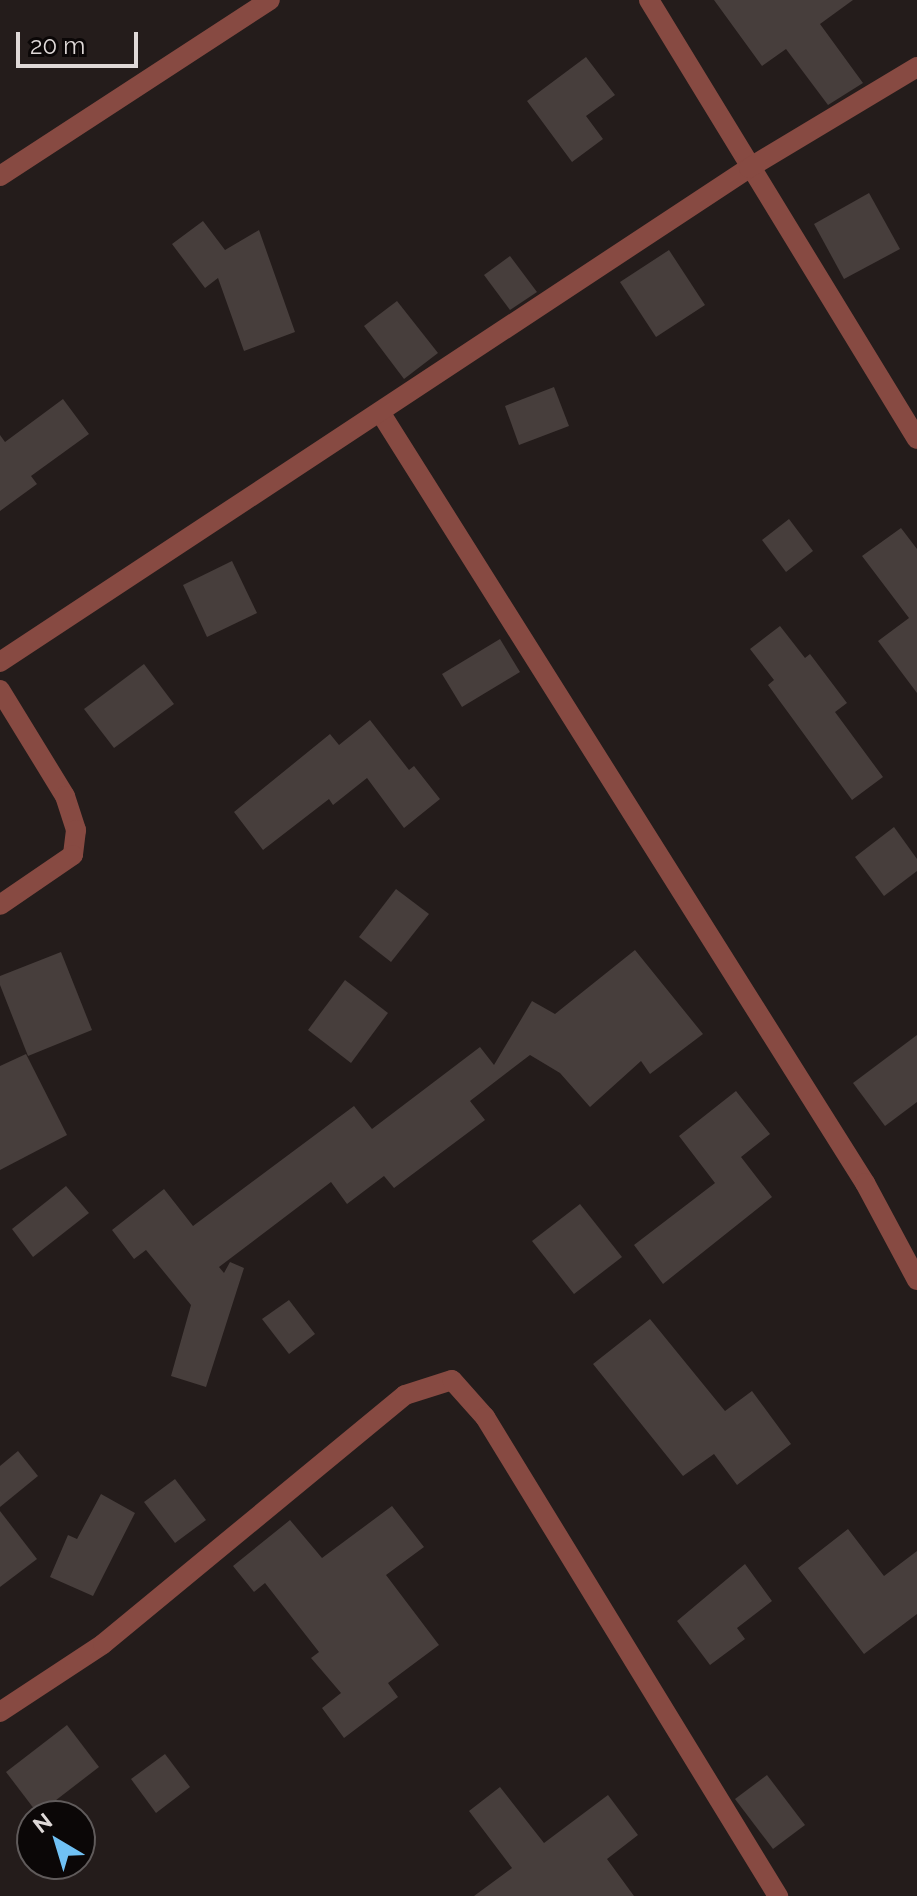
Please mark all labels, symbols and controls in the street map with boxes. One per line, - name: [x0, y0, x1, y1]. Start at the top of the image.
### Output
- scale bar: [20, 16, 142, 66]
- text: 20 m: [30, 31, 85, 60]
- north arrow: [16, 1800, 96, 1880]
- text: N: [28, 1807, 57, 1838]

